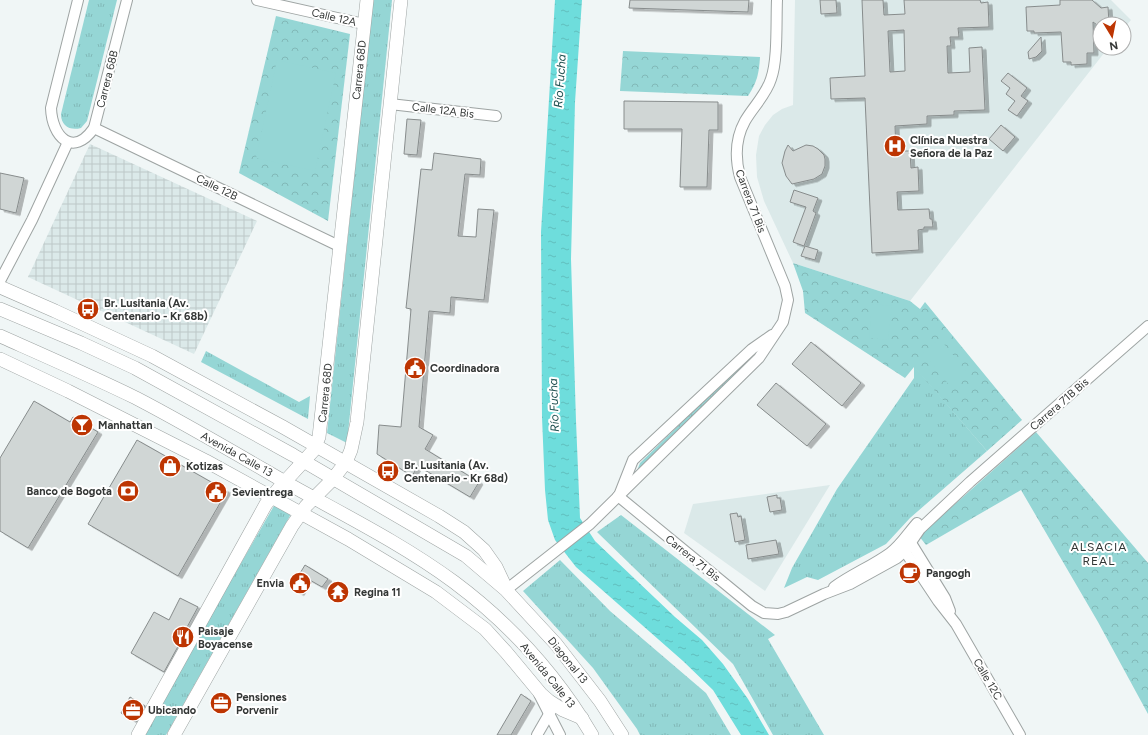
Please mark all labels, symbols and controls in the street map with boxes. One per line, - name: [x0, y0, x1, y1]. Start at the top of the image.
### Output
- street label: Calle 12A: [310, 6, 358, 29]
- north arrow: [1092, 16, 1132, 56]
- text: N: [1108, 38, 1119, 52]
- street label: Carrera 68D: [350, 39, 369, 100]
- street label: Carrera 68B: [94, 49, 121, 109]
- water label: Río Fucha: [551, 54, 569, 108]
- street label: Calle 12A Bis: [411, 100, 475, 121]
- hospital icon: Clínica Nuestra Señora de la Paz: [882, 133, 908, 159]
- place label: Clínica Nuestra Señora de la Paz: [910, 134, 992, 160]
- street label: Carrera 71 Bis: [733, 168, 769, 235]
- street label: Calle 12B: [194, 172, 240, 203]
- bus stop icon: Br. Lusitania (Av. Centenario - Kr 68b): [75, 296, 101, 322]
- place label: Br. Lusitania (Av. Centenario - Kr 68b): [104, 297, 208, 323]
- public building icon: Coordinadora: [402, 355, 428, 381]
- street label: Carrera 68D: [316, 362, 335, 423]
- place label: Coordinadora: [430, 362, 500, 375]
- street label: Carrera 71B Bis: [1027, 375, 1091, 433]
- water label: Río Fucha: [546, 378, 562, 432]
- bar icon: Manhattan: [69, 412, 95, 438]
- place label: Manhattan: [98, 419, 153, 432]
- street label: Avenida Calle 13: [199, 429, 275, 480]
- shop icon: Kotizas: [157, 453, 183, 479]
- bus stop icon: Br. Lusitania (Av. Centenario - Kr 68d): [375, 458, 401, 484]
- place label: Br. Lusitania (Av. Centenario - Kr 68d): [404, 459, 508, 485]
- place label: Kotizas: [186, 460, 223, 473]
- bank icon: Banco de Bogota: [115, 478, 141, 504]
- public building icon: Sevientrega: [203, 479, 229, 505]
- place label: Banco de Bogota: [27, 485, 112, 498]
- place label: Sevientrega: [232, 486, 293, 499]
- street label: Carrera 71 Bis: [663, 532, 723, 584]
- district label: ALSACIA REAL: [1071, 540, 1127, 568]
- cafe icon: Pangogh: [897, 560, 923, 586]
- place label: Pangogh: [926, 567, 971, 580]
- public building icon: Envia: [287, 570, 313, 596]
- place label: Envia: [257, 577, 284, 590]
- temple icon: Regina 11: [325, 579, 351, 605]
- place label: Regina 11: [354, 586, 401, 599]
- restaurant icon: Paisaje Boyacense: [170, 624, 196, 650]
- place label: Paisaje Boyacense: [198, 625, 252, 651]
- street label: Diagonal 13: [545, 634, 590, 686]
- street label: Avenida Calle 13: [517, 640, 578, 711]
- street label: Calle 12C: [971, 656, 1005, 702]
- office icon: Pensiones Porvenir: [208, 690, 234, 716]
- place label: Pensiones Porvenir: [236, 691, 287, 717]
- office icon: Ubicando: [120, 697, 146, 723]
- place label: Ubicando: [148, 704, 197, 717]

